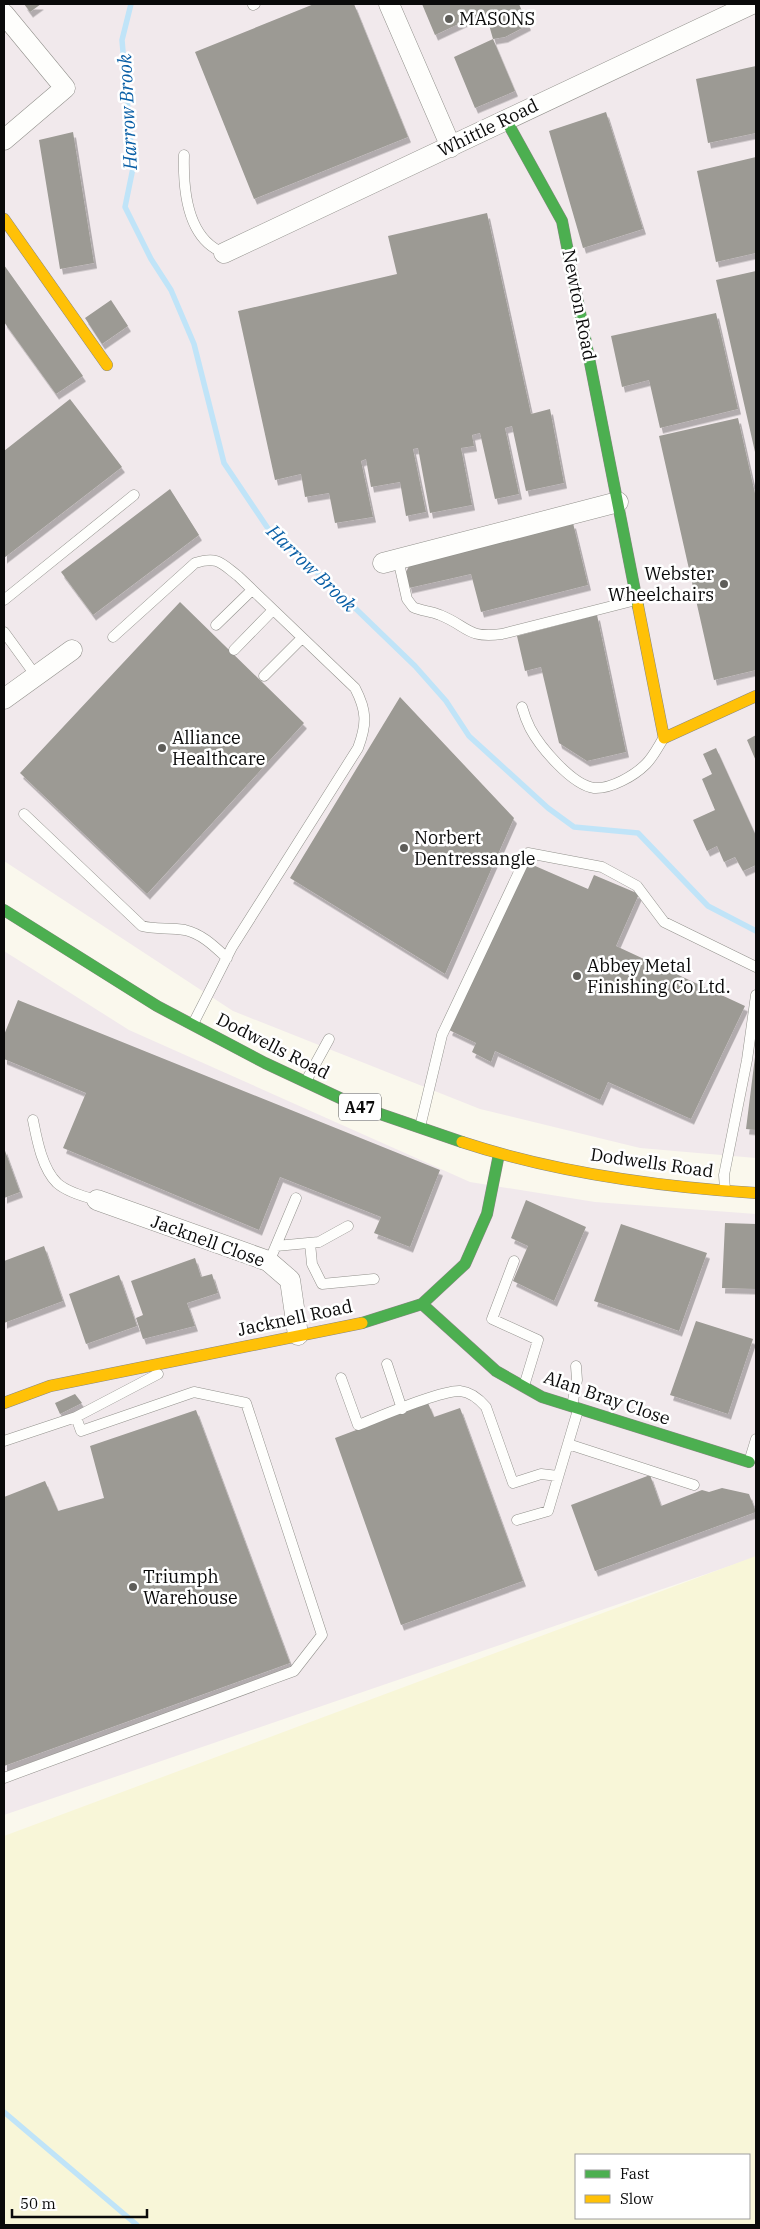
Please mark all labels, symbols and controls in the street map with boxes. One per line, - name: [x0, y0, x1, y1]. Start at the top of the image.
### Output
- place label: MASONS: [459, 7, 535, 30]
- marker: MASONS: [443, 13, 455, 25]
- water label: Harrow Brook: [112, 53, 142, 171]
- street label: Whittle Road: [434, 93, 542, 162]
- street label: Newton Road: [557, 247, 602, 362]
- water label: Harrow Brook: [261, 518, 363, 617]
- place label: Webster Wheelchairs: [608, 562, 714, 606]
- marker: Webster Wheelchairs: [718, 578, 730, 590]
- place label: Alliance Healthcare: [172, 726, 266, 770]
- marker: Alliance Healthcare: [156, 742, 168, 754]
- place label: Norbert Dentressangle: [414, 826, 535, 870]
- marker: Norbert Dentressangle: [398, 842, 410, 854]
- place label: Abbey Metal Finishing Co Ltd.: [587, 954, 730, 998]
- marker: Abbey Metal Finishing Co Ltd.: [571, 970, 583, 982]
- street label: Dodwells Road: [213, 1007, 334, 1084]
- road number: A47: [339, 1094, 381, 1120]
- street label: Dodwells Road: [589, 1142, 715, 1183]
- street label: Jacknell Close: [148, 1209, 268, 1272]
- street label: Jacknell Road: [235, 1294, 354, 1341]
- street label: Alan Bray Close: [541, 1365, 673, 1430]
- place label: Triumph Warehouse: [143, 1565, 238, 1609]
- marker: Triumph Warehouse: [127, 1581, 139, 1593]
- legend: [575, 2154, 750, 2219]
- text: Fast: [620, 2164, 650, 2183]
- scale bar: [12, 2186, 148, 2218]
- text: Slow: [620, 2189, 654, 2208]
- text: 50 m: [20, 2194, 56, 2213]

